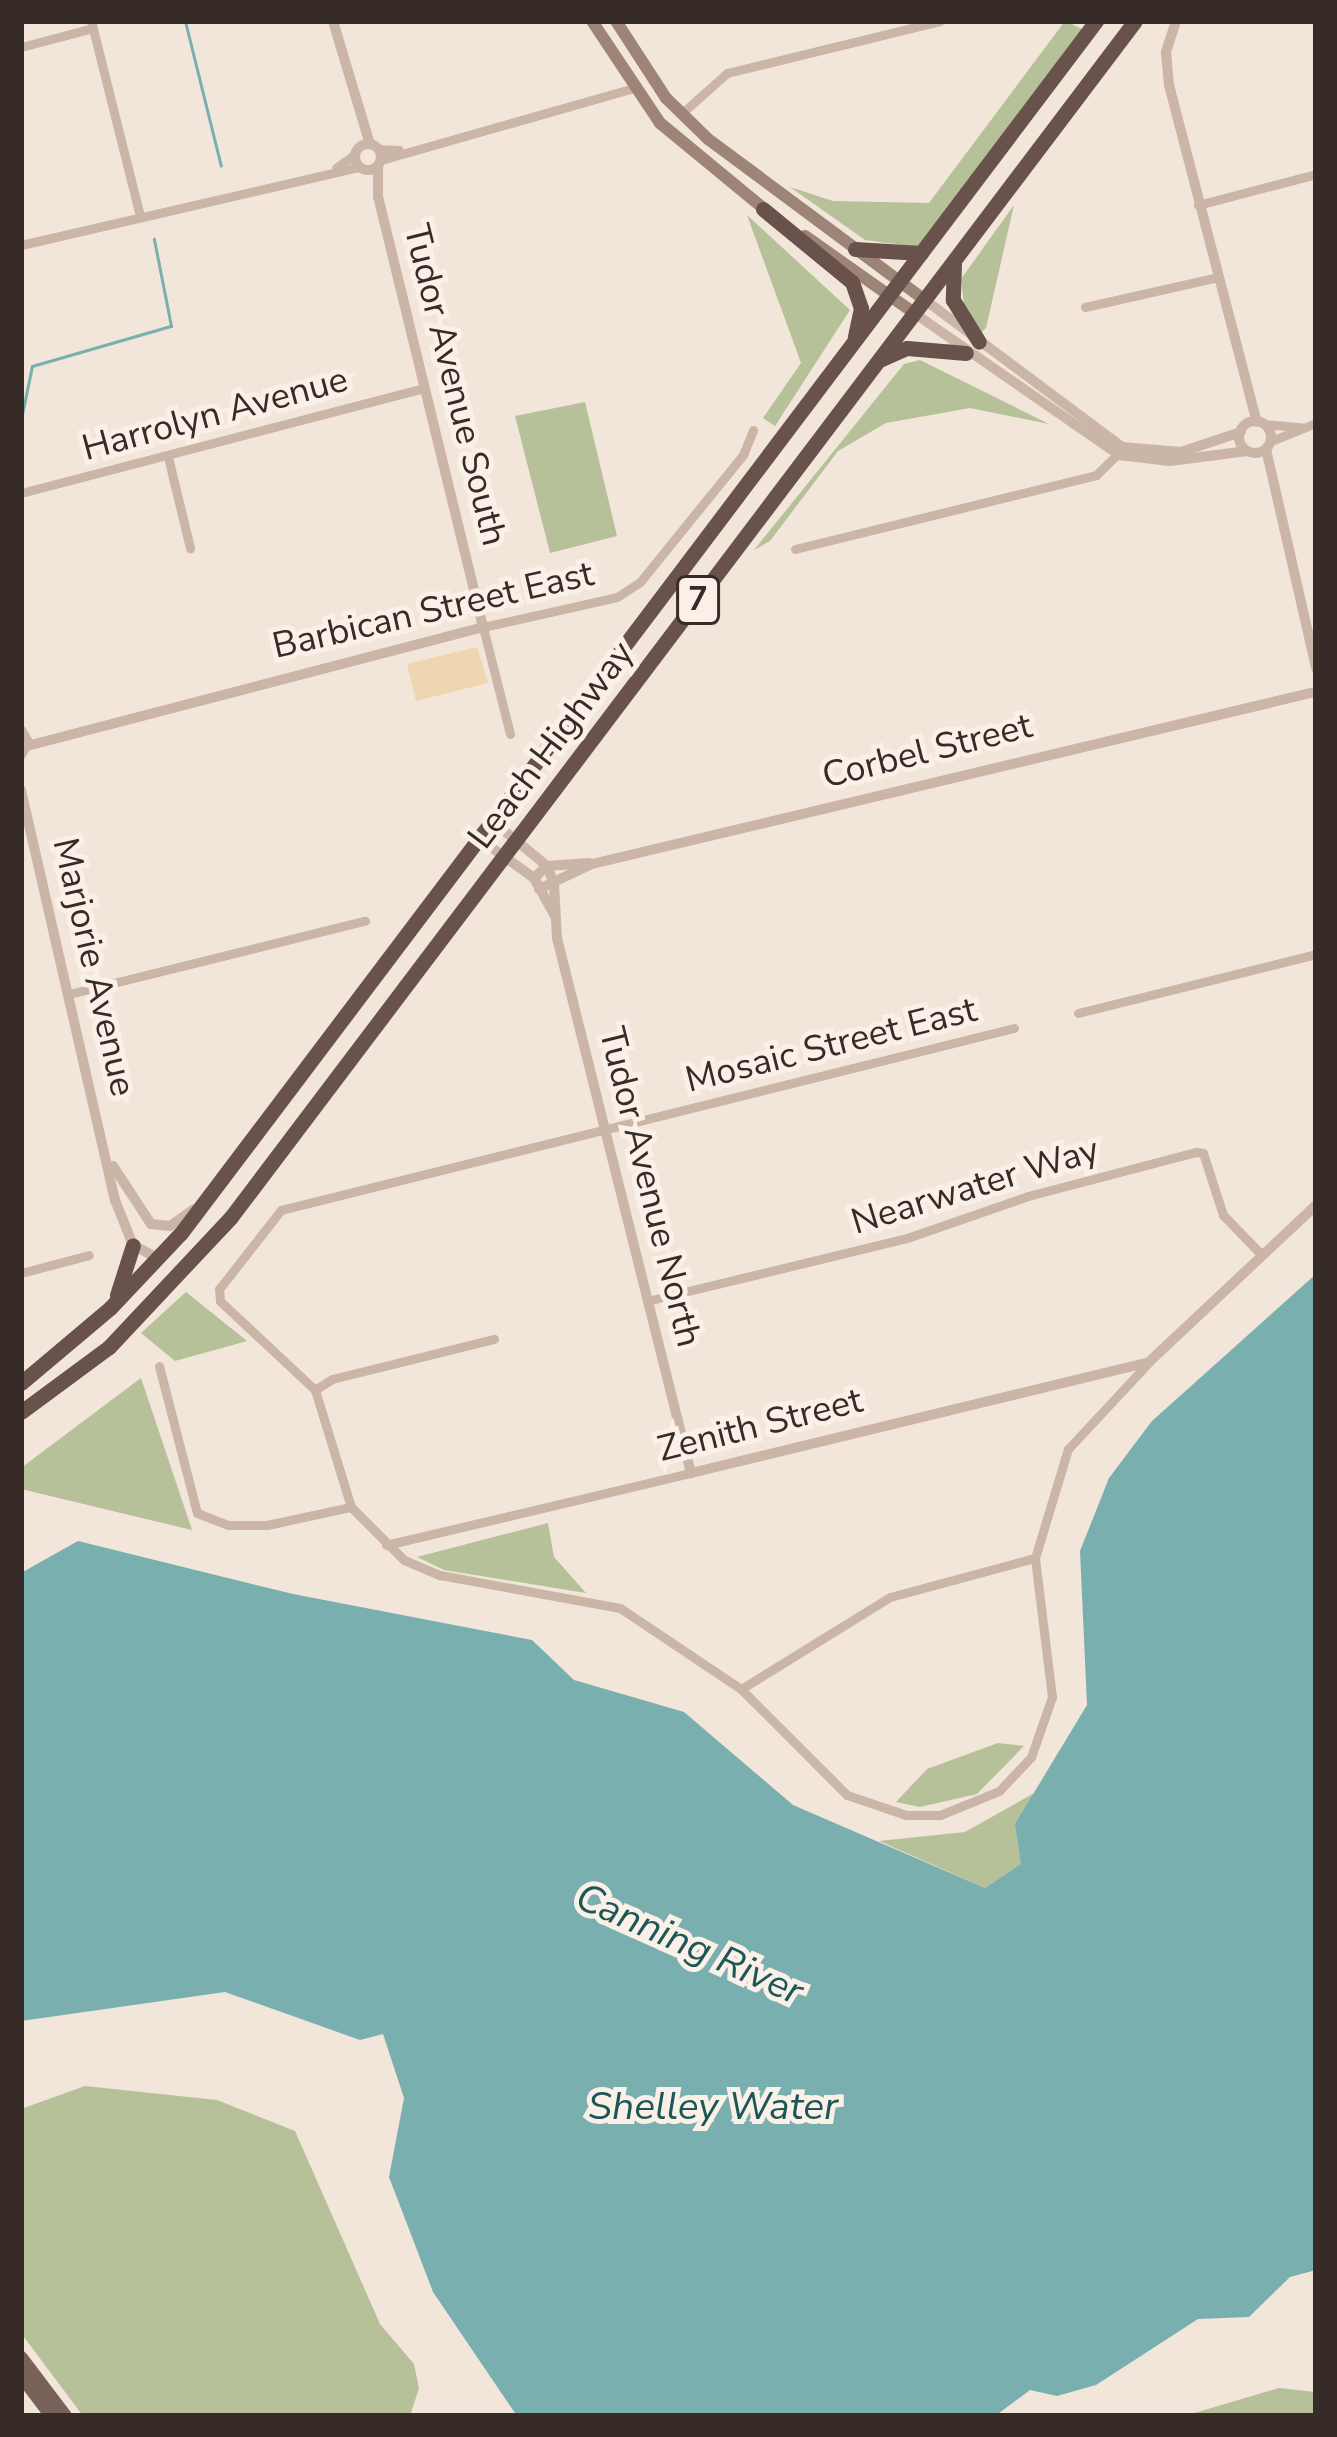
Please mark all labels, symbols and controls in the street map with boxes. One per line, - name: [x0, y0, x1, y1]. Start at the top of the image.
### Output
- street label: Tudor Avenue South: [394, 220, 516, 550]
- street label: Harrolyn Avenue: [78, 358, 352, 470]
- street label: Barbican Street East: [268, 552, 598, 668]
- road number: 7: [674, 573, 722, 627]
- street label: Leach Highway: [459, 633, 643, 857]
- street label: Corbel Street: [818, 704, 1036, 798]
- street label: Marjorie Avenue: [43, 834, 145, 1100]
- street label: Mosaic Street East: [681, 988, 981, 1102]
- street label: Tudor Avenue North: [589, 1023, 711, 1351]
- street label: Nearwater Way: [846, 1128, 1104, 1244]
- street label: Zenith Street: [653, 1379, 867, 1471]
- water label: Canning River: [568, 1874, 810, 2016]
- water label: Shelley Water: [588, 2084, 838, 2130]

